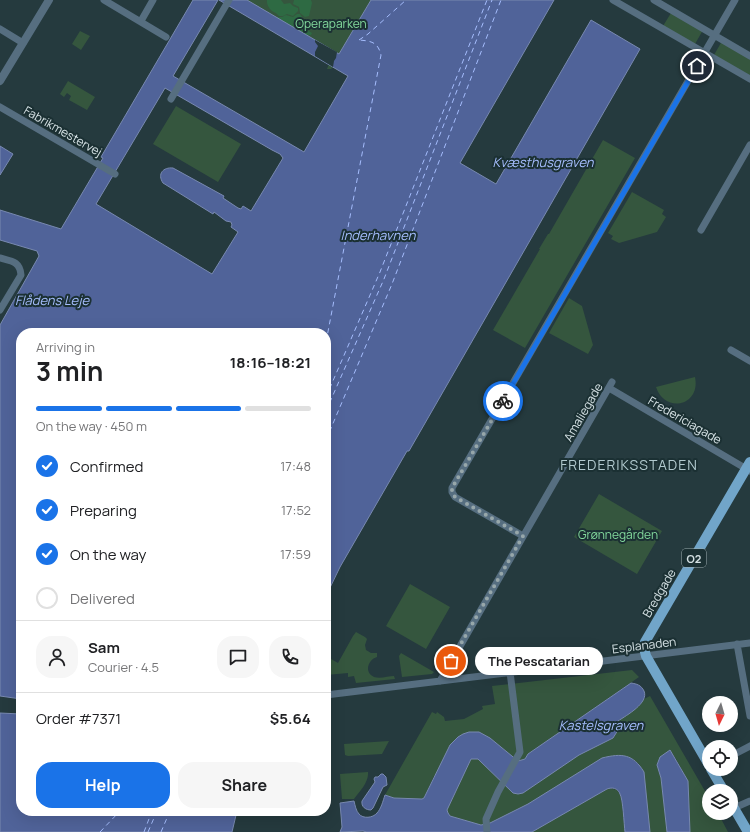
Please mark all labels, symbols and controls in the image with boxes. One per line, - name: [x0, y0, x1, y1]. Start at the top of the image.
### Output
- park label: Operaparken: [295, 15, 367, 32]
- pin: [680, 49, 714, 83]
- icon: home: [686, 55, 708, 77]
- street label: Fabrikmestervej: [21, 102, 105, 160]
- water label: Kvæsthusgraven: [492, 153, 595, 171]
- water label: Inderhavnen: [341, 226, 417, 244]
- water label: Flådens Leje: [15, 291, 90, 309]
- text: Arriving in: [36, 338, 95, 356]
- text: 18:16–18:21: [230, 352, 311, 373]
- text: 3 min: [36, 353, 103, 389]
- street label: Amaliegade: [559, 380, 607, 444]
- courier: [483, 381, 523, 421]
- icon: bike: [492, 390, 514, 412]
- street label: Fredericiagade: [645, 392, 725, 448]
- text: On the way · 450 m: [36, 417, 147, 435]
- icon: check: [36, 455, 58, 477]
- district label: FREDERIKSSTADEN: [560, 455, 698, 474]
- text: Confirmed: [70, 456, 143, 477]
- text: 17:48: [280, 457, 311, 475]
- icon: check: [36, 499, 58, 521]
- text: Preparing: [70, 500, 137, 521]
- text: 17:52: [281, 501, 311, 519]
- park label: Grønnegården: [578, 526, 658, 543]
- icon: check: [36, 543, 58, 565]
- text: On the way: [70, 544, 146, 565]
- text: 17:59: [280, 545, 311, 563]
- road number: O2: [682, 549, 706, 567]
- street label: Bredgade: [638, 566, 680, 620]
- text: Delivered: [70, 588, 135, 609]
- street label: Esplanaden: [611, 633, 677, 657]
- button: person: [36, 636, 78, 678]
- button: chat: [217, 636, 259, 678]
- button: phone: [269, 636, 311, 678]
- text: Sam: [88, 637, 120, 658]
- pin: [434, 644, 468, 678]
- callout: The Pescatarian: [475, 647, 603, 675]
- icon: bag: [440, 650, 462, 672]
- text: The Pescatarian: [488, 652, 590, 670]
- text: Courier · 4.5: [88, 658, 159, 676]
- north arrow: [702, 696, 738, 732]
- map controls: [702, 696, 738, 820]
- text: Order #7371: [36, 708, 121, 729]
- text: $5.64: [270, 708, 311, 729]
- water label: Kastelsgraven: [559, 716, 645, 734]
- button: locate: [702, 740, 738, 776]
- button: Help: [36, 762, 170, 808]
- button: Share: [178, 762, 311, 808]
- button: layers: [702, 784, 738, 820]

